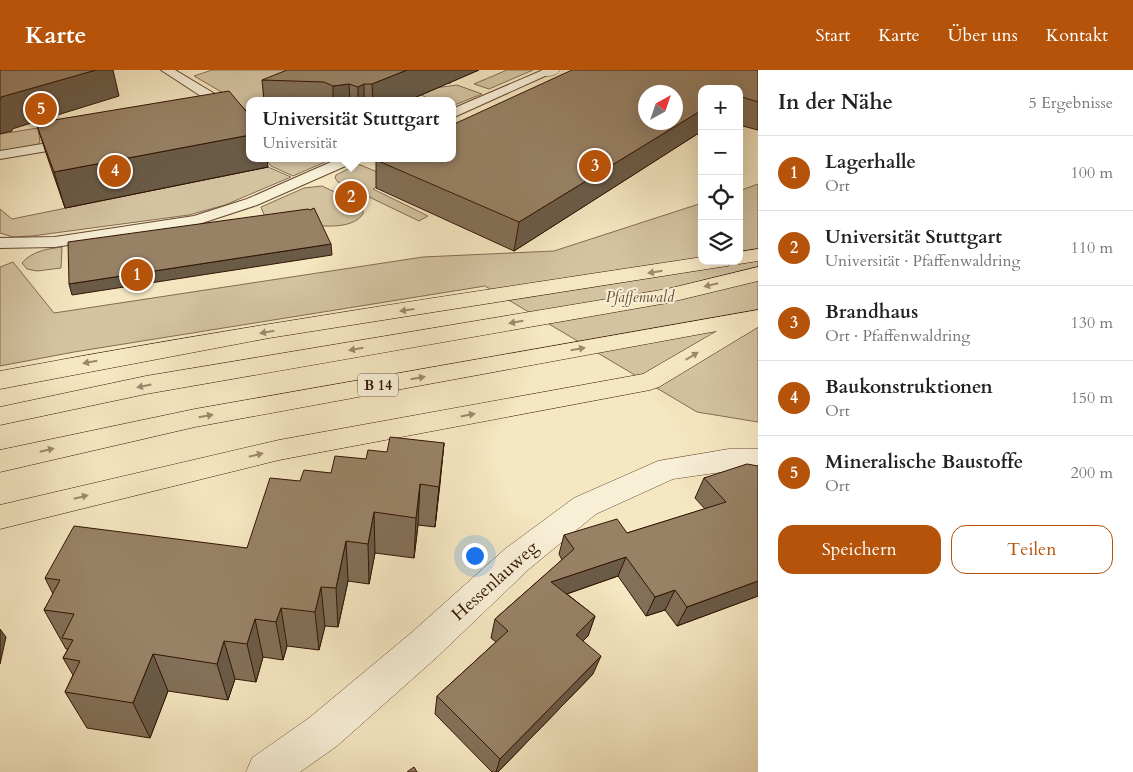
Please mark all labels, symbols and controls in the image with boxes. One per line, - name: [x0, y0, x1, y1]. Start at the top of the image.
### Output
- text: Karte: [25, 19, 86, 52]
- text: Start: [815, 23, 850, 48]
- text: Karte: [878, 23, 920, 48]
- text: Über uns: [948, 23, 1018, 48]
- text: Kontakt: [1046, 23, 1108, 48]
- north arrow: [638, 85, 683, 130]
- map controls: [698, 85, 743, 265]
- button: +: [698, 85, 743, 130]
- text: In der Nähe: [778, 88, 893, 117]
- pin: 5: [25, 90, 57, 128]
- text: 5 Ergebnisse: [1028, 92, 1113, 114]
- popup: [246, 97, 456, 162]
- text: Universität Stuttgart: [263, 106, 439, 132]
- button: −: [698, 130, 743, 175]
- text: Universität: [263, 132, 337, 154]
- pin: 3: [579, 147, 611, 185]
- text: Lagerhalle: [825, 149, 916, 175]
- pin: 4: [99, 152, 131, 190]
- text: 1: [790, 162, 798, 184]
- text: 100 m: [1071, 162, 1113, 184]
- button: locate: [698, 175, 743, 220]
- text: Ort: [825, 175, 850, 197]
- pin: 2: [335, 178, 367, 216]
- button: layers: [698, 220, 743, 265]
- text: Universität Stuttgart: [825, 224, 1002, 250]
- text: 2: [790, 237, 798, 259]
- text: 110 m: [1071, 237, 1113, 259]
- text: Universität · Pfaffenwaldring: [825, 250, 1020, 272]
- pin: 1: [121, 256, 153, 294]
- one-way arrow: [646, 268, 662, 276]
- one-way arrow: [703, 281, 718, 289]
- park label: Pfaffenwald: [606, 287, 675, 307]
- text: Brandhaus: [825, 299, 918, 325]
- one-way arrow: [399, 306, 415, 314]
- text: 3: [790, 312, 798, 334]
- text: 130 m: [1071, 312, 1113, 334]
- one-way arrow: [508, 318, 524, 326]
- text: Ort · Pfaffenwaldring: [825, 325, 970, 347]
- one-way arrow: [259, 328, 275, 336]
- one-way arrow: [570, 344, 586, 352]
- one-way arrow: [348, 346, 364, 354]
- one-way arrow: [684, 352, 699, 360]
- one-way arrow: [82, 359, 98, 367]
- one-way arrow: [410, 373, 426, 381]
- road number: B 14: [358, 374, 398, 396]
- text: Baukonstruktionen: [825, 374, 993, 400]
- one-way arrow: [137, 382, 152, 390]
- text: 4: [790, 387, 798, 409]
- text: 150 m: [1071, 387, 1113, 409]
- text: Ort: [825, 400, 850, 422]
- one-way arrow: [460, 410, 476, 418]
- one-way arrow: [199, 412, 215, 420]
- one-way arrow: [40, 446, 55, 454]
- text: Mineralische Baustoffe: [825, 449, 1023, 475]
- one-way arrow: [249, 451, 264, 459]
- text: 5: [790, 462, 798, 484]
- text: 200 m: [1071, 462, 1113, 484]
- text: Ort: [825, 475, 850, 497]
- one-way arrow: [74, 493, 89, 501]
- button: Speichern: [778, 525, 941, 574]
- button: Teilen: [951, 525, 1113, 574]
- street label: Hessenlauweg: [446, 535, 544, 627]
- your location: [462, 543, 488, 569]

